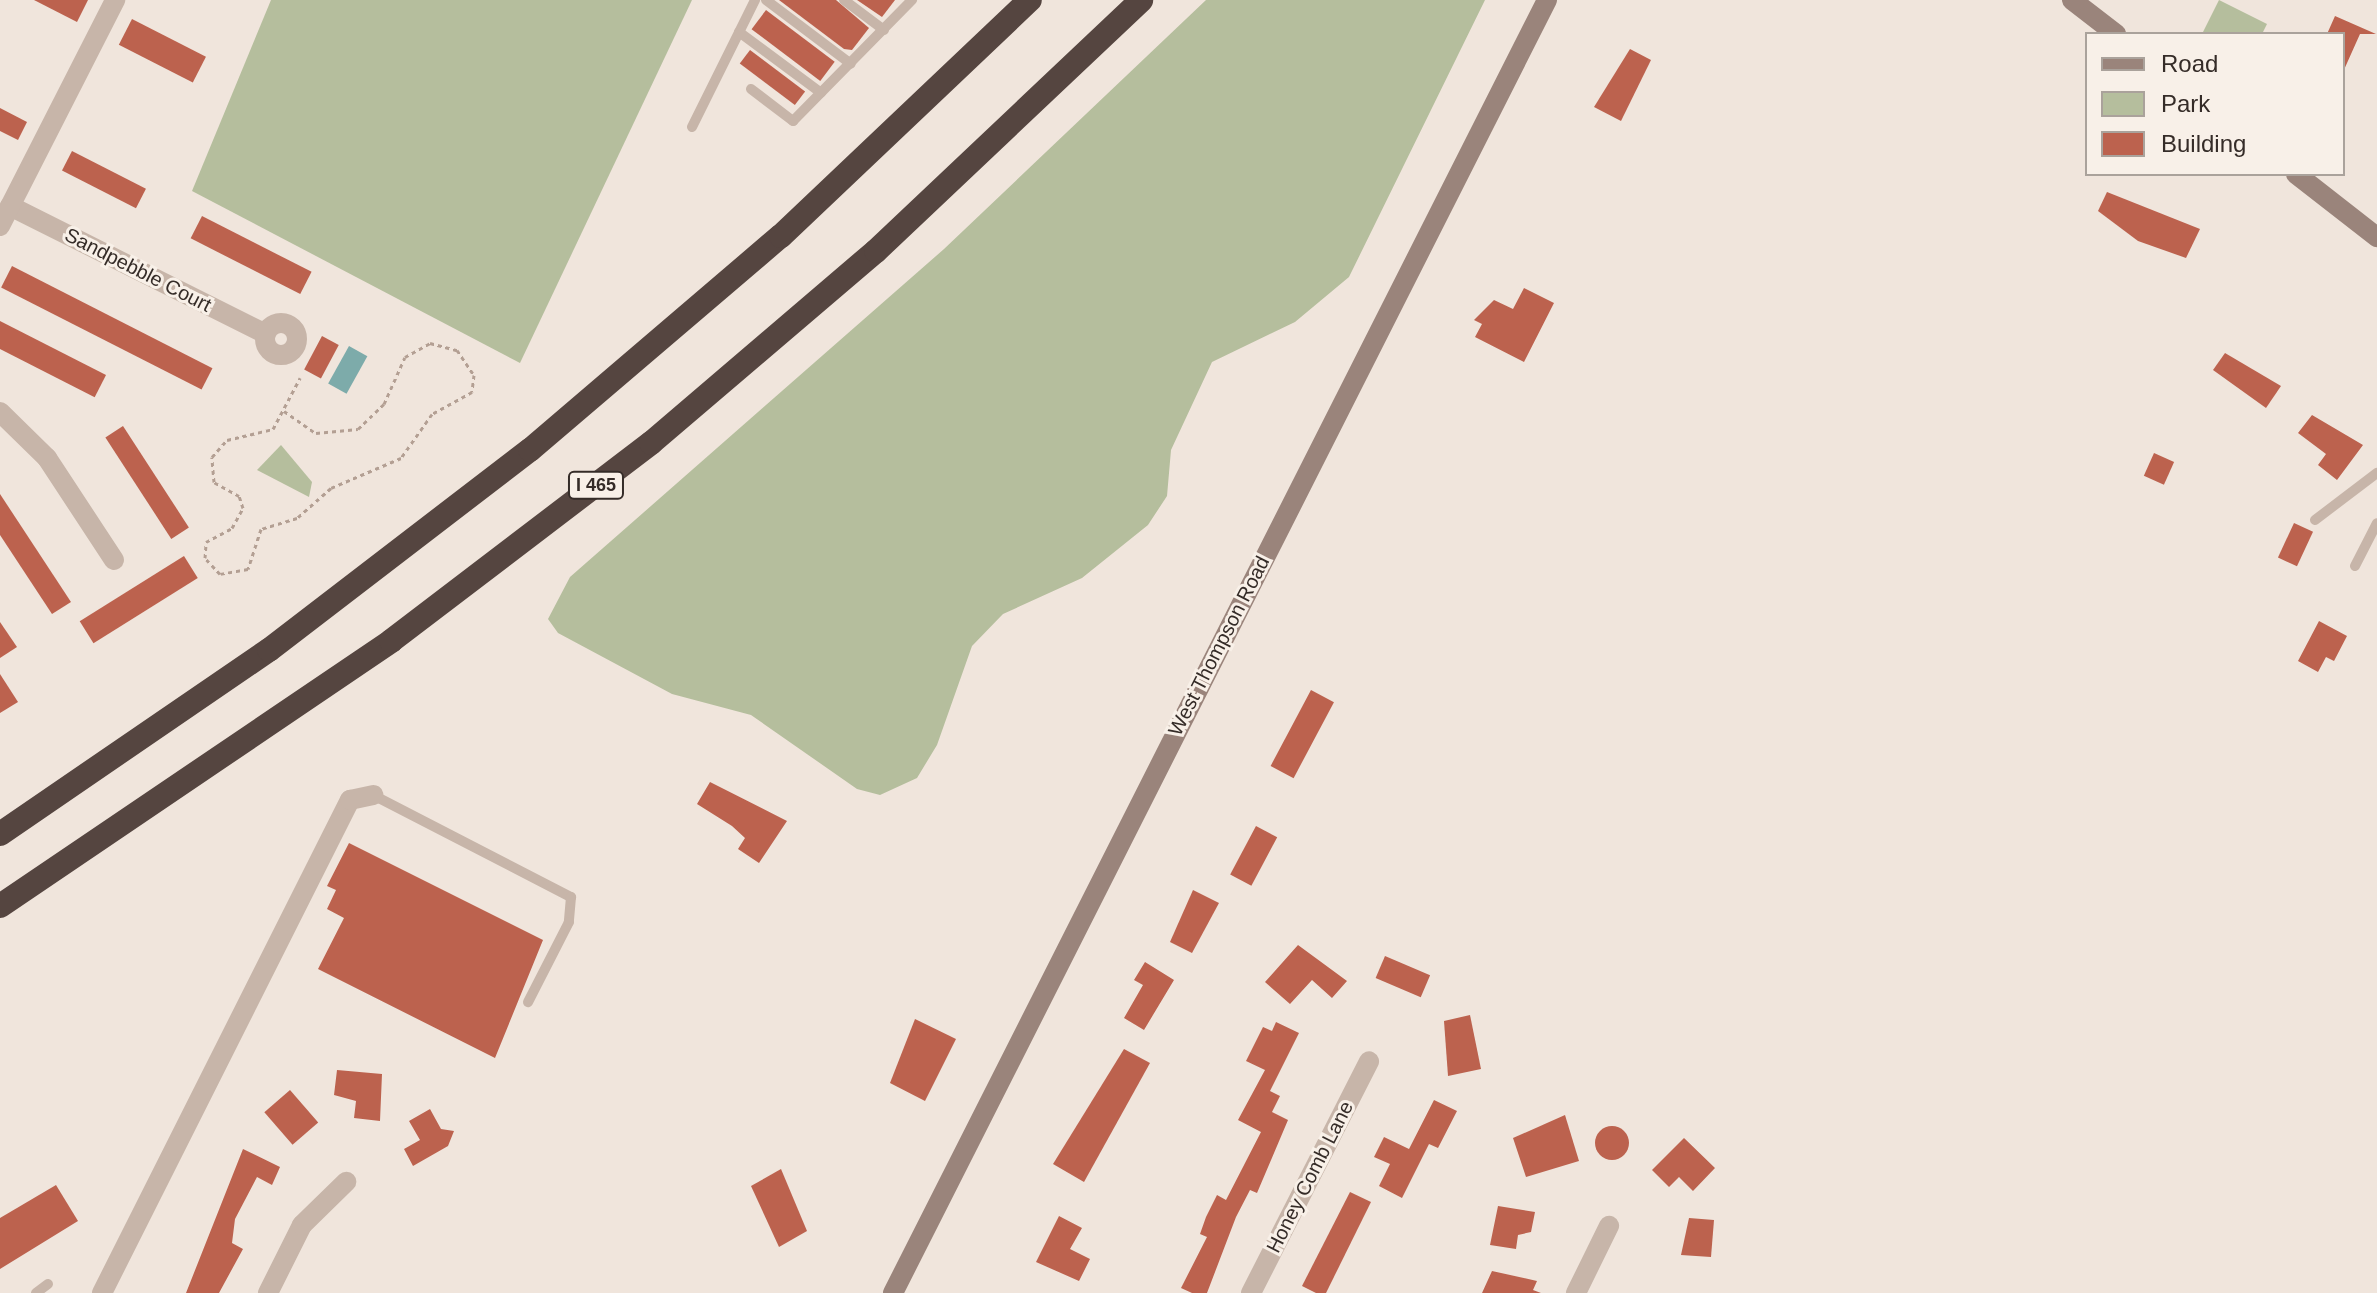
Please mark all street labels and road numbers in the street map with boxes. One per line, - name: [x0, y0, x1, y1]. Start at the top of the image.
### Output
- street label: Sandpebble Court: [61, 223, 215, 317]
- road number: I 465: [566, 471, 626, 499]
- street label: West Thompson Road: [1163, 552, 1275, 740]
- street label: Honey Comb Lane: [1261, 1097, 1359, 1257]

